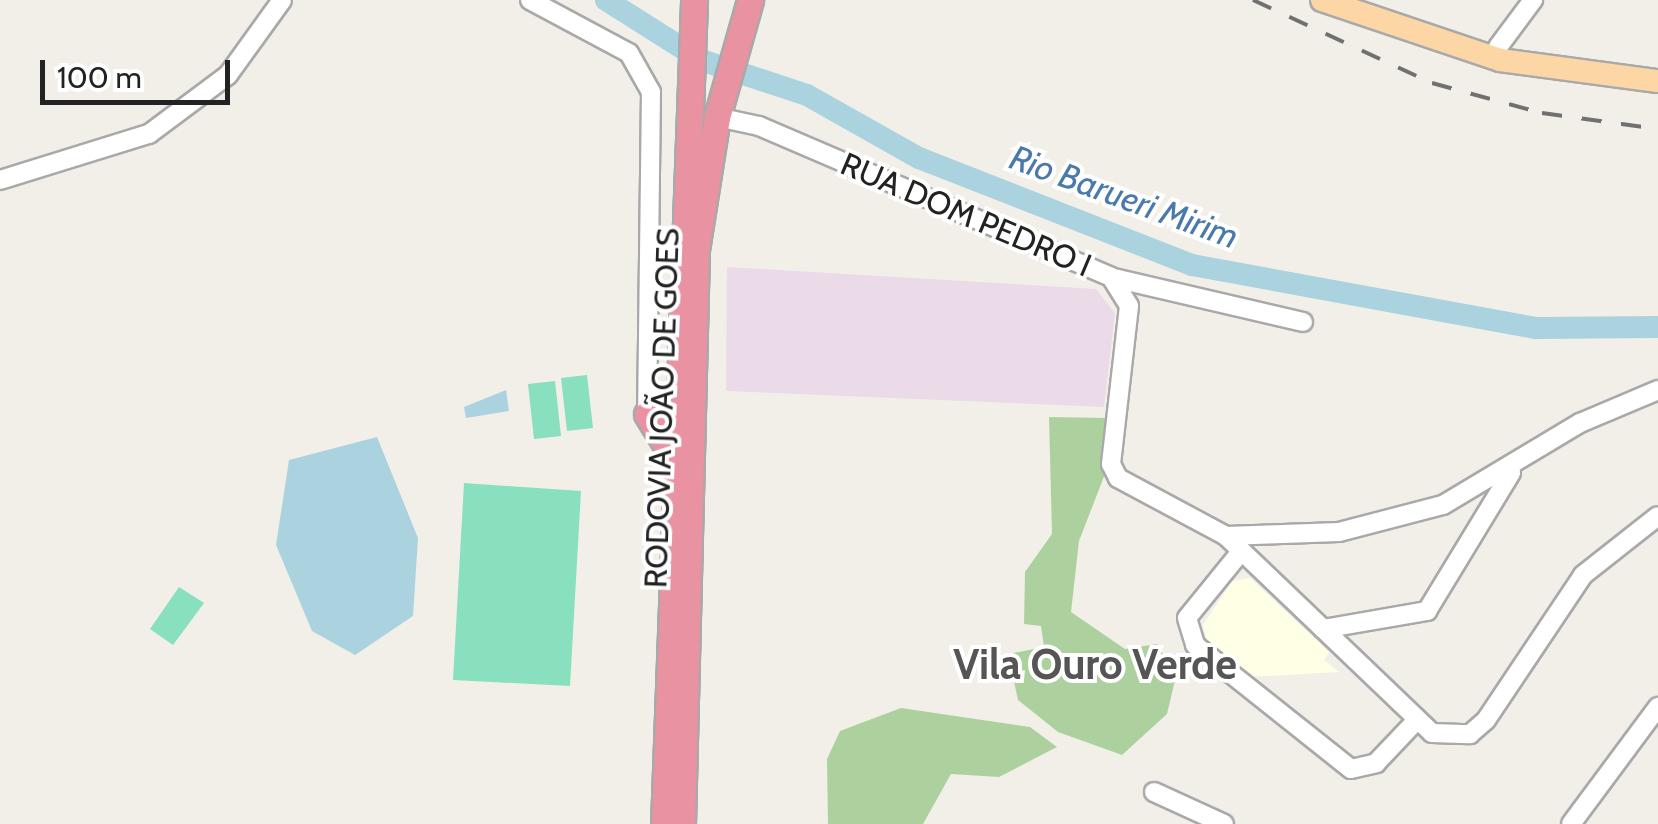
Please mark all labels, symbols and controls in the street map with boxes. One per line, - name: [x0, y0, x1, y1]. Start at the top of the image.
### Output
- scale bar: [45, 40, 235, 102]
- text: 100 m: [57, 59, 142, 96]
- water label: Rio Barueri Mirim: [1004, 136, 1244, 258]
- street label: RUA DOM PEDRO I: [835, 145, 1097, 285]
- street label: RODOVIA JOÃO DE GOES: [637, 227, 687, 589]
- district label: Vila Ouro Verde: [953, 639, 1237, 689]

